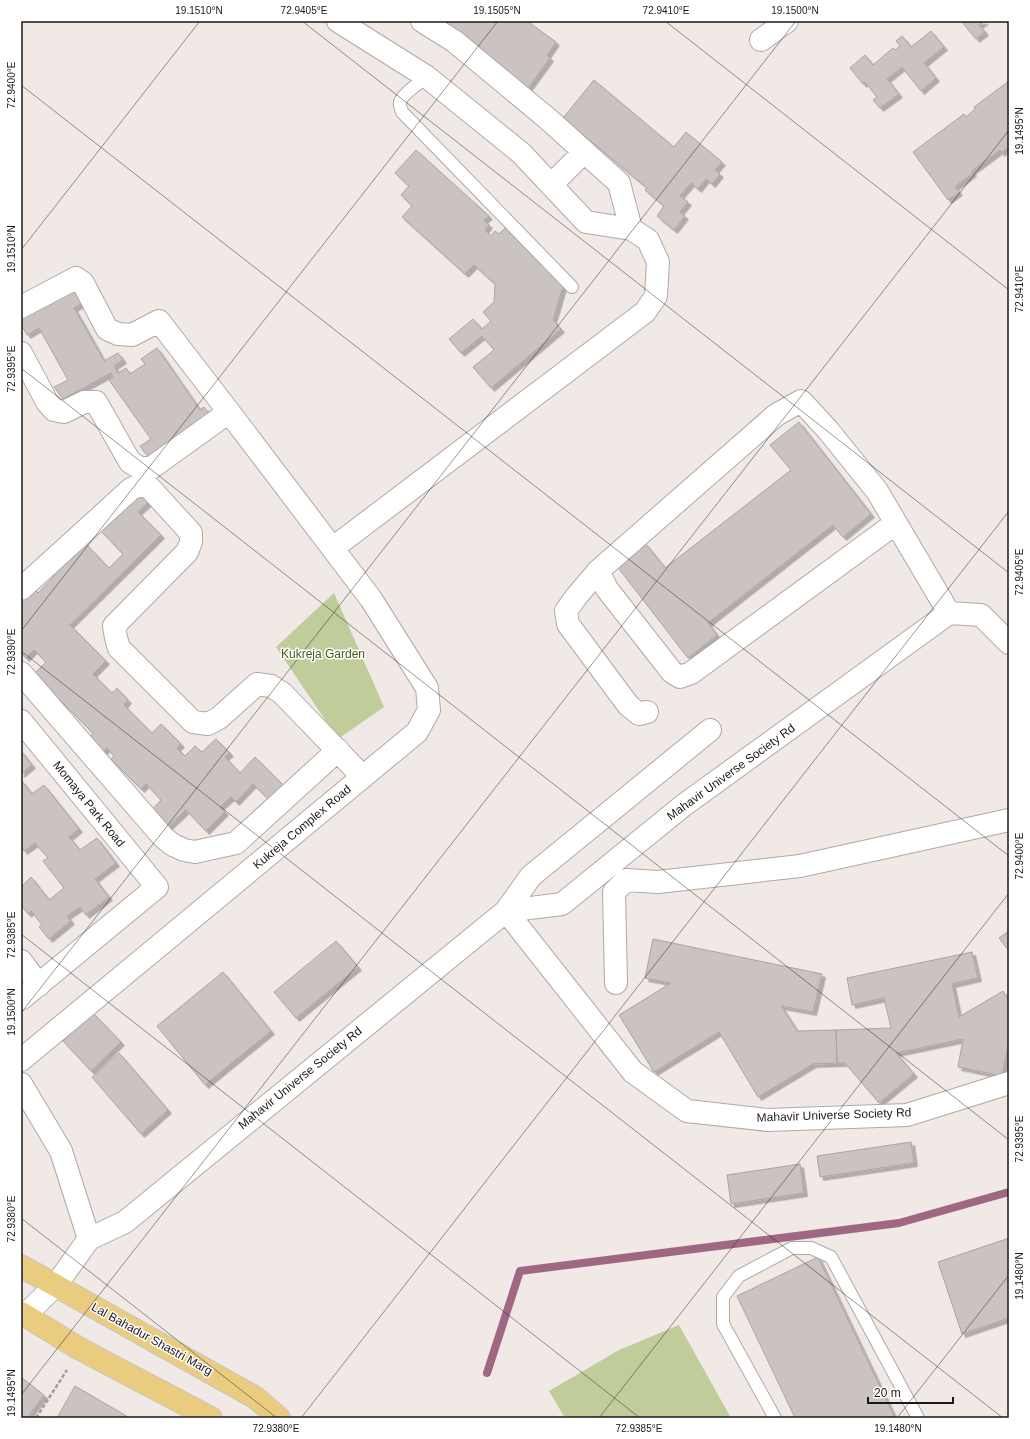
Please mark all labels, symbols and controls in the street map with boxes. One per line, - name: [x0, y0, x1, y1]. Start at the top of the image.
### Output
- text: 19.1510°N: [175, 5, 223, 16]
- text: 72.9405°E: [281, 5, 328, 16]
- text: 19.1505°N: [473, 5, 521, 16]
- text: 72.9410°E: [643, 5, 690, 16]
- text: 19.1500°N: [771, 5, 819, 16]
- text: 72.9400°E: [6, 61, 17, 108]
- text: 19.1495°N: [1014, 107, 1025, 155]
- text: 19.1510°N: [6, 225, 17, 273]
- text: 72.9410°E: [1014, 265, 1025, 312]
- text: 72.9395°E: [6, 345, 17, 392]
- text: 72.9405°E: [1014, 548, 1025, 595]
- text: 72.9390°E: [6, 628, 17, 675]
- park label: Kukreja Garden: [281, 647, 365, 661]
- street label: Mahavir Universe Society Rd: [664, 721, 798, 823]
- street label: Momaya Park Road: [50, 758, 128, 850]
- street label: Kukreja Complex Road: [250, 782, 354, 872]
- text: 72.9400°E: [1014, 832, 1025, 879]
- text: 72.9385°E: [6, 911, 17, 958]
- text: 19.1500°N: [6, 988, 17, 1036]
- street label: Mahavir Universe Society Rd: [235, 1024, 365, 1132]
- street label: Mahavir Universe Society Rd: [756, 1105, 912, 1125]
- text: 72.9395°E: [1014, 1115, 1025, 1162]
- text: 72.9380°E: [6, 1195, 17, 1242]
- text: 19.1480°N: [1014, 1252, 1025, 1300]
- street label: Lal Bahadur Shastri Marg: [89, 1300, 215, 1378]
- text: 19.1495°N: [6, 1369, 17, 1417]
- scale bar: [868, 1379, 953, 1405]
- text: 20 m: [874, 1386, 901, 1400]
- text: 72.9380°E: [253, 1423, 300, 1434]
- text: 72.9385°E: [616, 1423, 663, 1434]
- text: 19.1480°N: [874, 1423, 922, 1434]

